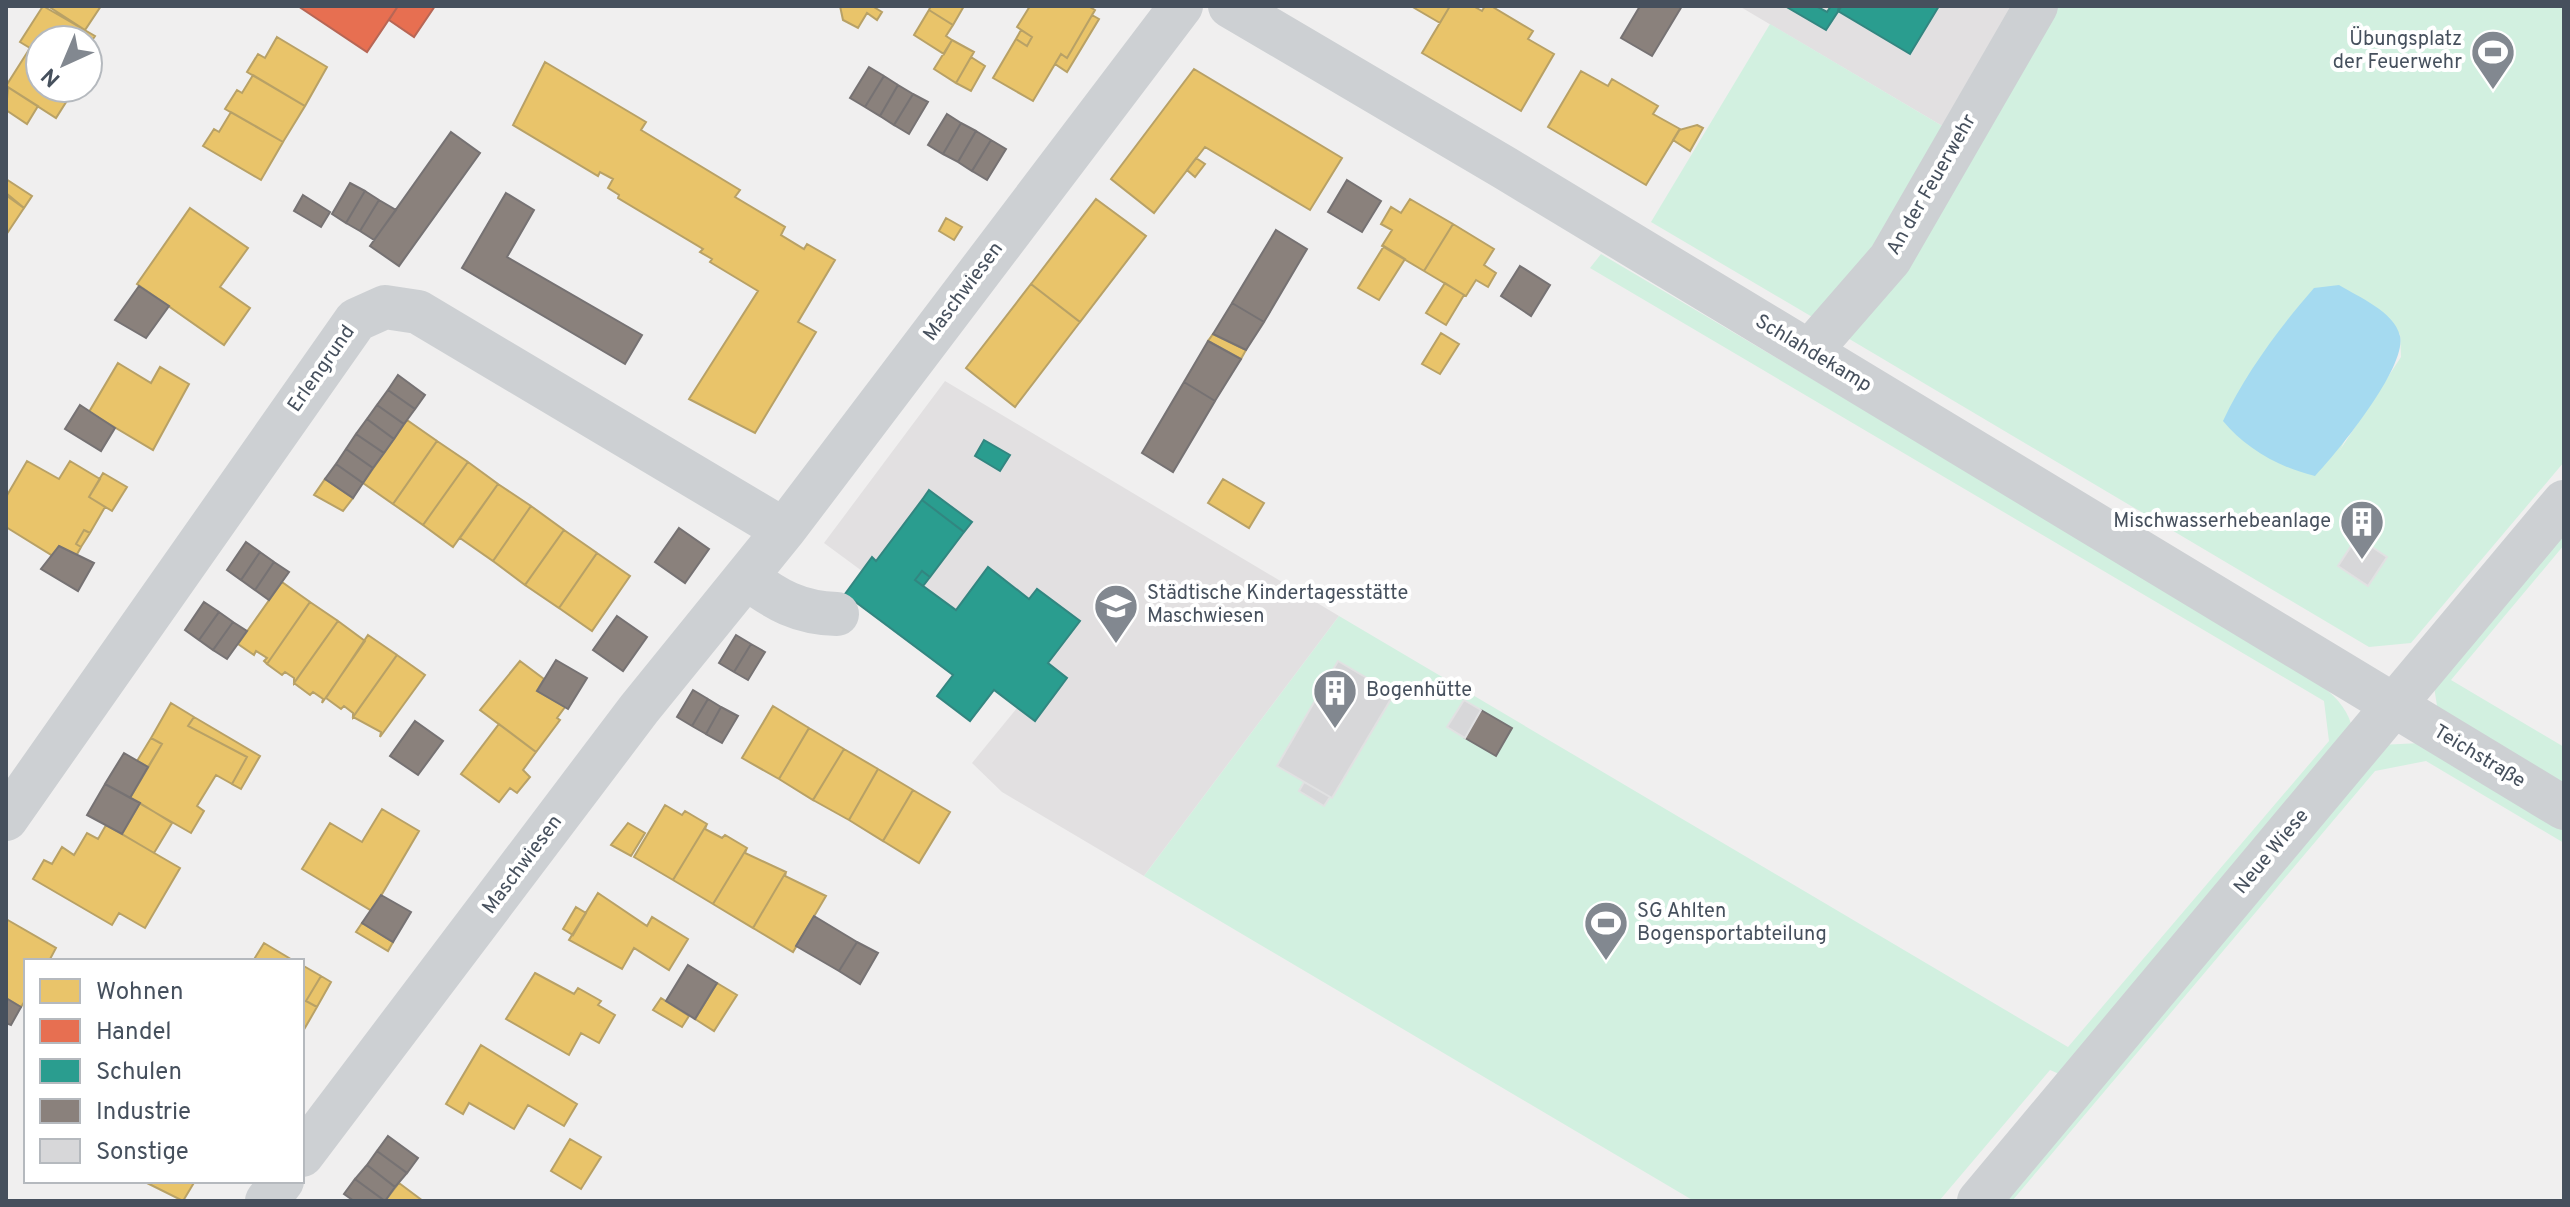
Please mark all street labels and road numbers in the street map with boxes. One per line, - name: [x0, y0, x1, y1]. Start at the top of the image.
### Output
- street label: An der Feuerwehr: [1881, 110, 1983, 260]
- street label: Maschwiesen: [918, 237, 1010, 347]
- street label: Schlahdekamp: [1750, 309, 1876, 399]
- street label: Erlengrund: [283, 320, 361, 418]
- street label: Teichstraße: [2428, 719, 2530, 795]
- street label: Neue Wiese: [2229, 804, 2315, 900]
- street label: Maschwiesen: [477, 810, 569, 920]

